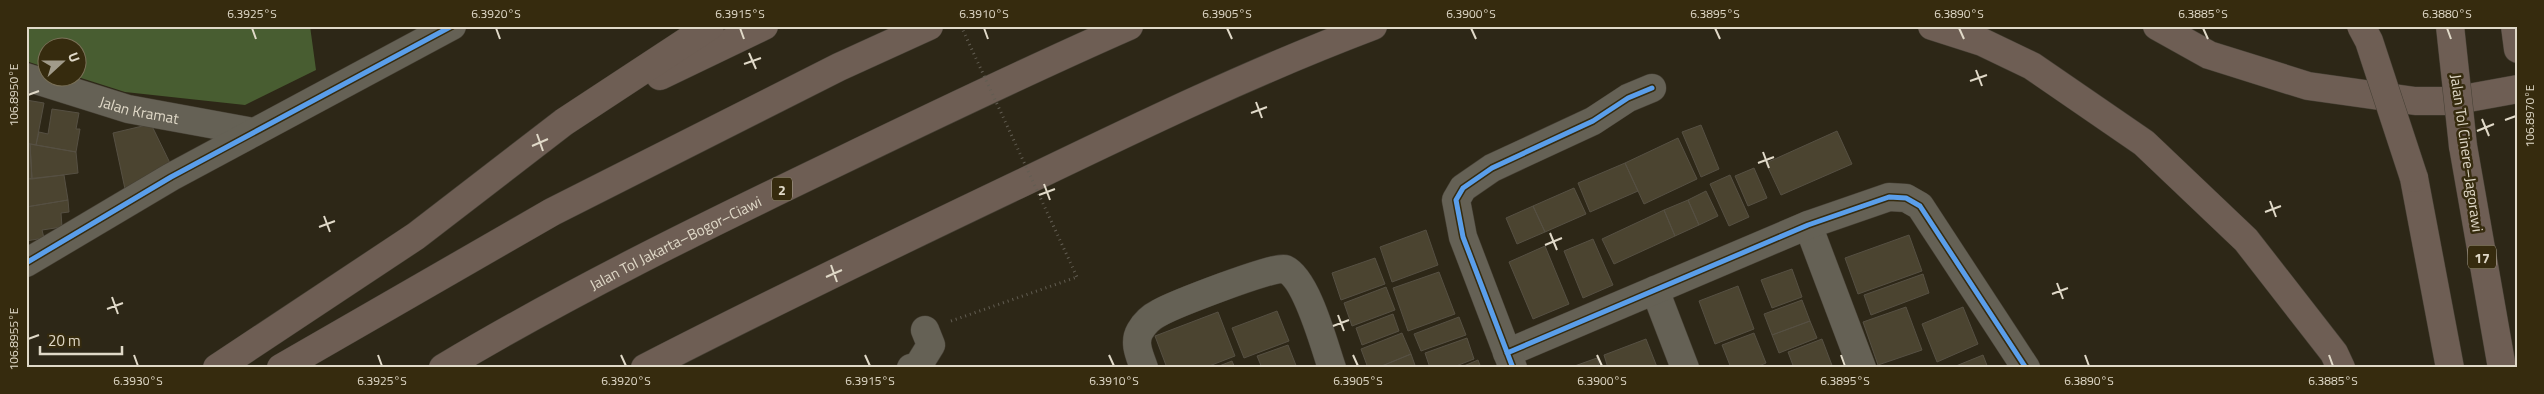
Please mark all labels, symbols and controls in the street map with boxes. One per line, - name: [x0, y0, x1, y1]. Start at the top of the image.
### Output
- text: 6.3925°S: [227, 4, 277, 23]
- text: 6.3920°S: [471, 4, 521, 23]
- text: 6.3915°S: [715, 4, 765, 23]
- text: 6.3910°S: [959, 4, 1009, 23]
- text: 6.3905°S: [1202, 4, 1252, 23]
- text: 6.3900°S: [1446, 4, 1496, 23]
- text: 6.3895°S: [1690, 4, 1740, 23]
- text: 6.3890°S: [1934, 4, 1984, 23]
- text: 6.3885°S: [2178, 4, 2228, 23]
- text: 6.3880°S: [2422, 4, 2472, 23]
- north arrow: [38, 38, 88, 88]
- text: U: [63, 49, 86, 65]
- text: 106.8950°E: [4, 63, 23, 127]
- street label: Jalan Tol Cinere–Jagorawi: [2445, 73, 2489, 233]
- text: 106.8970°E: [2520, 84, 2539, 148]
- street label: Jalan Kramat: [97, 89, 181, 130]
- road number: 2: [772, 178, 792, 200]
- street label: Jalan Tol Jakarta–Bogor–Ciawi: [585, 189, 765, 296]
- road number: 17: [2468, 246, 2496, 268]
- text: 106.8955°E: [4, 307, 23, 371]
- scale bar: [40, 324, 122, 356]
- text: 20 m: [48, 329, 81, 352]
- text: 6.3930°S: [113, 371, 163, 390]
- text: 6.3925°S: [357, 371, 407, 390]
- text: 6.3920°S: [601, 371, 651, 390]
- text: 6.3915°S: [845, 371, 895, 390]
- text: 6.3910°S: [1089, 371, 1139, 390]
- text: 6.3905°S: [1333, 371, 1383, 390]
- text: 6.3900°S: [1577, 371, 1627, 390]
- text: 6.3895°S: [1820, 371, 1870, 390]
- text: 6.3890°S: [2064, 371, 2114, 390]
- text: 6.3885°S: [2308, 371, 2358, 390]

